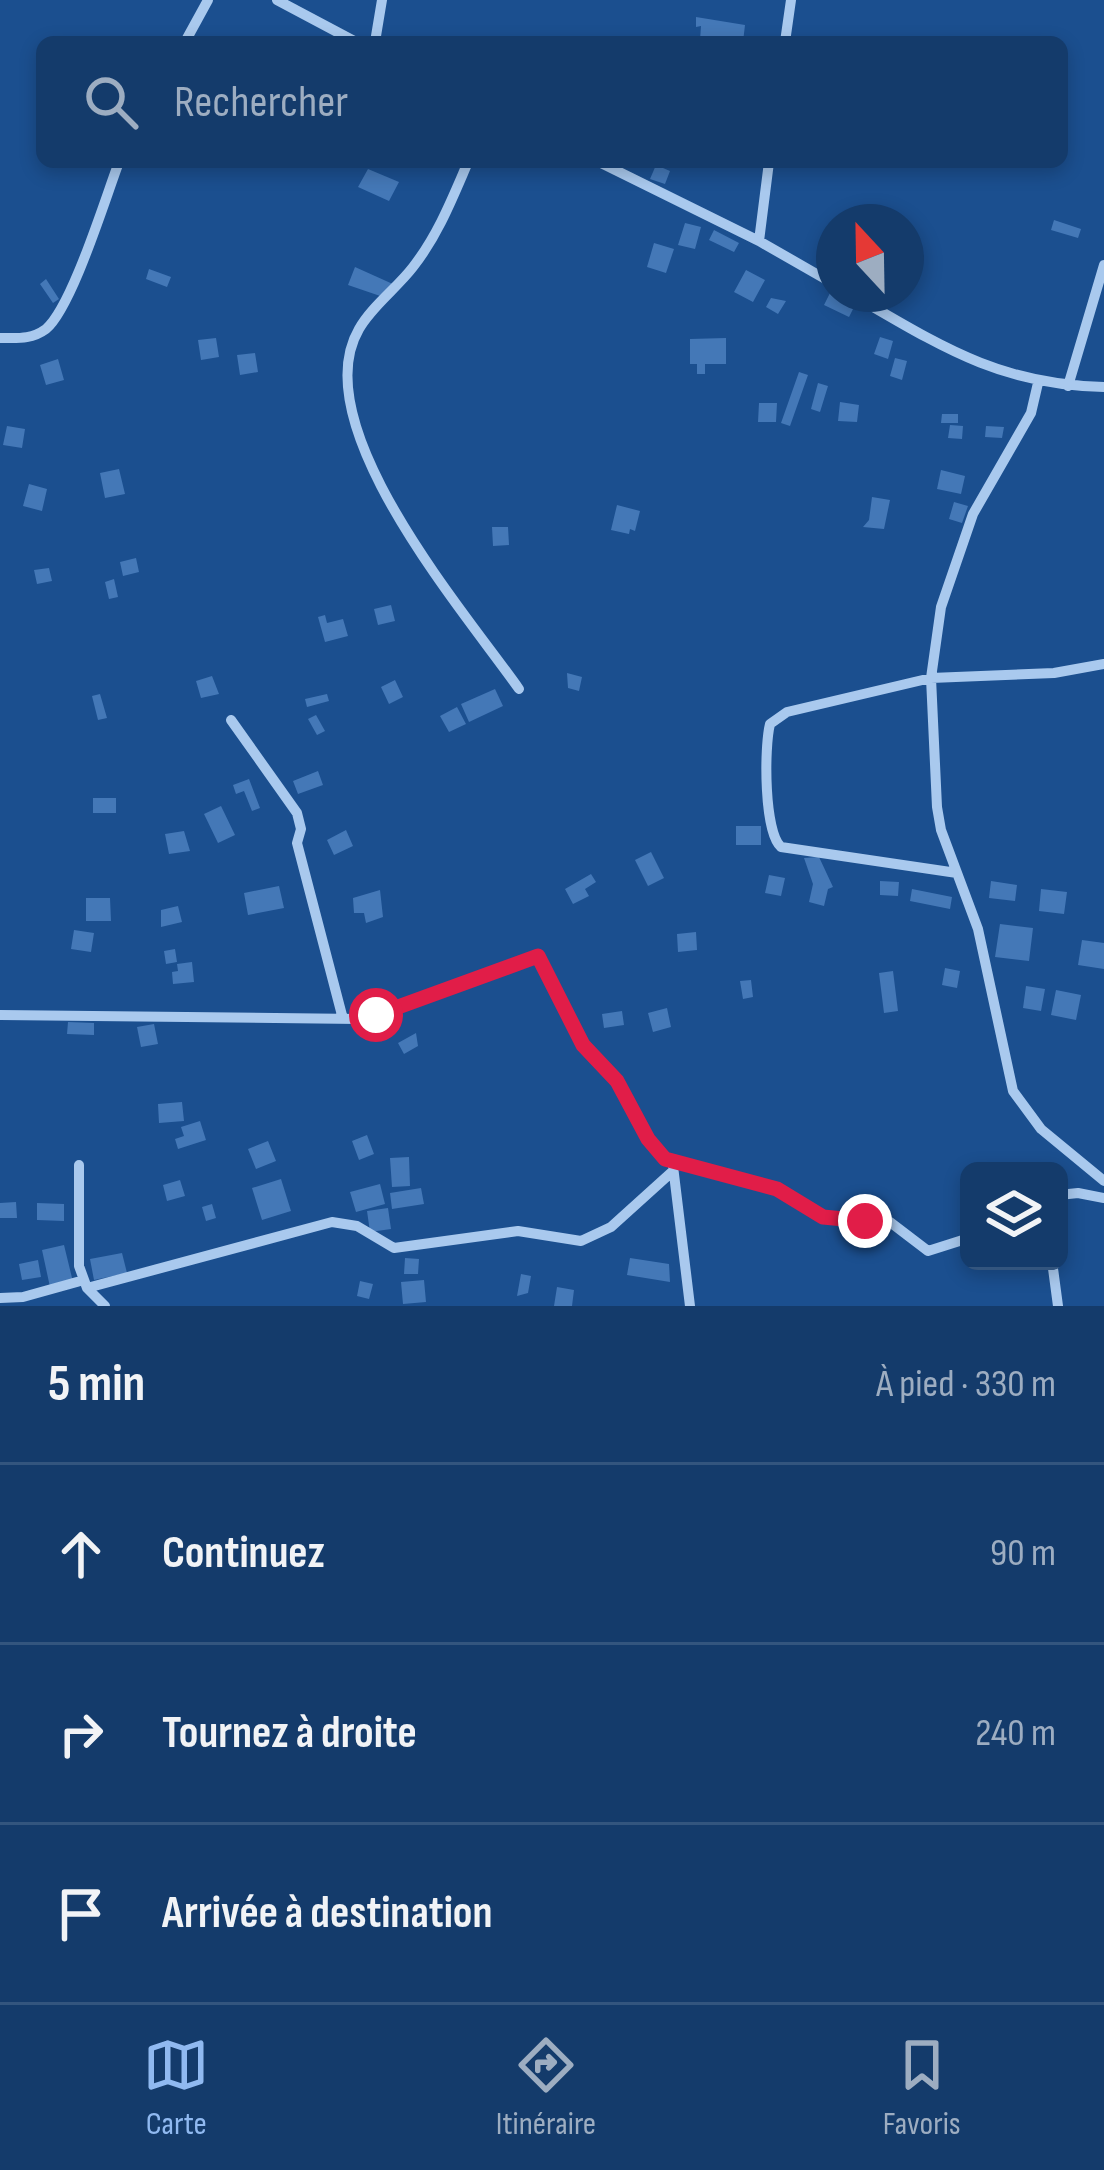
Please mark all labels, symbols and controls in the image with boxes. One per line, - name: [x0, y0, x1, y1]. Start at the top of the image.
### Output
- search box: [36, 36, 1068, 168]
- icon: search: [78, 69, 144, 135]
- text: Rechercher: [174, 75, 348, 130]
- north arrow: [816, 204, 924, 312]
- route start: [349, 988, 403, 1042]
- map controls: [960, 1162, 1068, 1270]
- button: layers: [960, 1162, 1068, 1270]
- route end: [838, 1194, 892, 1248]
- text: 5 min: [48, 1354, 145, 1415]
- text: À pied · 330 m: [876, 1361, 1056, 1408]
- icon: ahead: [48, 1521, 114, 1587]
- text: Continuez: [162, 1526, 325, 1581]
- text: 90 m: [990, 1530, 1056, 1577]
- icon: right: [48, 1701, 114, 1767]
- text: Tournez à droite: [162, 1706, 417, 1761]
- text: 240 m: [975, 1710, 1056, 1757]
- icon: arrive: [48, 1881, 114, 1947]
- text: Arrivée à destination: [162, 1886, 492, 1941]
- tab: Carte: [143, 2032, 209, 2144]
- tab: Itinéraire: [496, 2032, 596, 2144]
- tab: Favoris: [883, 2032, 961, 2144]

